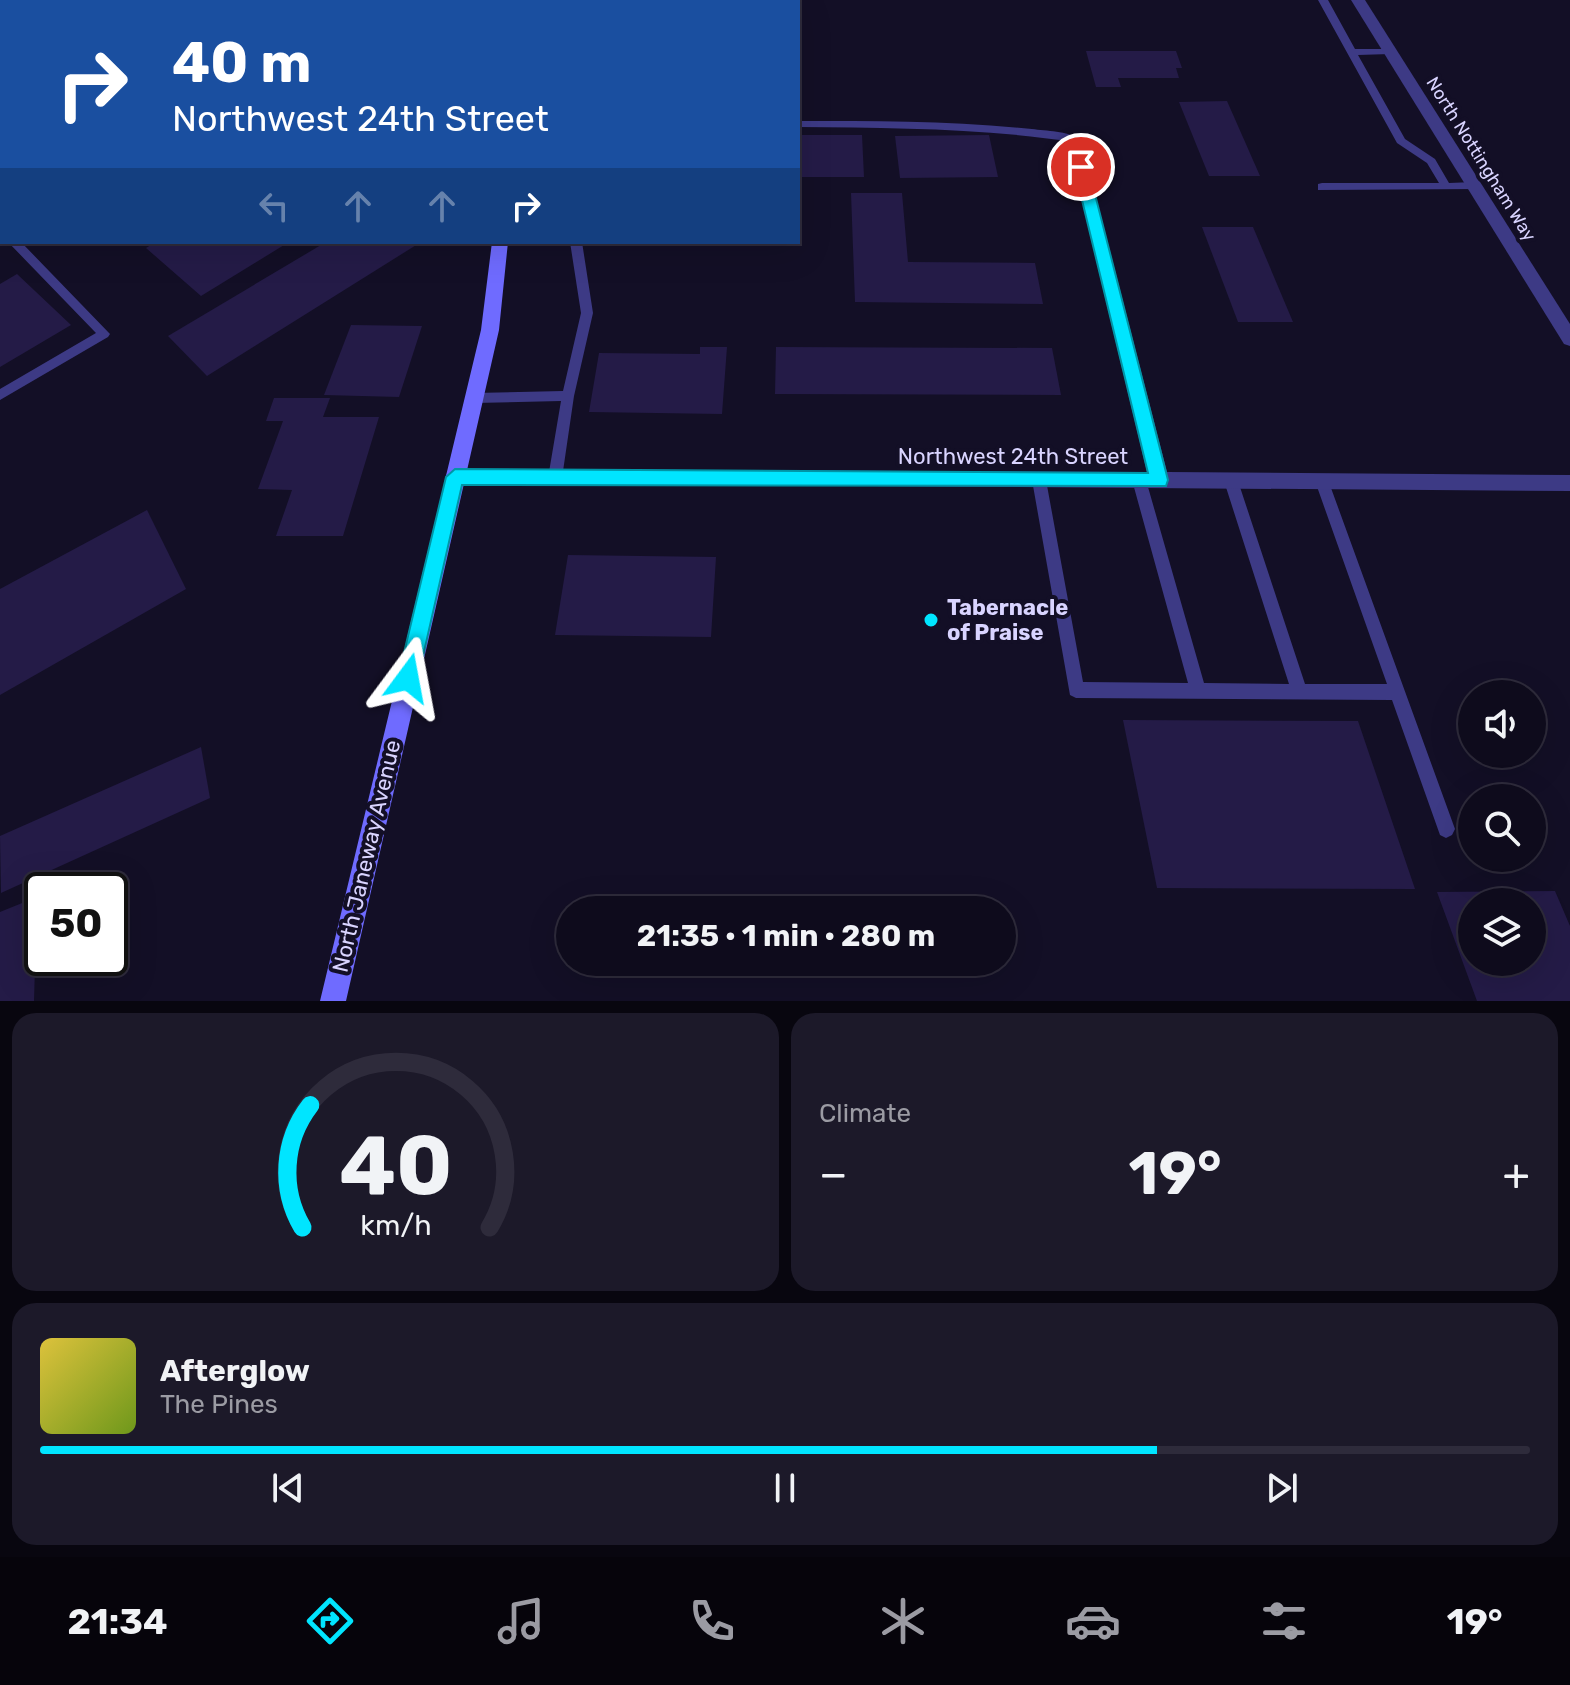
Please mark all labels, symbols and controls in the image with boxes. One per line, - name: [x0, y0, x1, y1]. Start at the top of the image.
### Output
- text: 40 m: [172, 30, 312, 96]
- icon: right: [40, 32, 144, 136]
- street label: North Nottingham Way: [1421, 73, 1541, 245]
- text: Northwest 24th Street: [172, 97, 549, 140]
- pin: [1047, 133, 1115, 201]
- icon: arrive: [1059, 145, 1103, 189]
- icon: left: [252, 184, 296, 228]
- icon: ahead: [336, 184, 380, 228]
- icon: ahead: [420, 184, 464, 228]
- icon: right: [504, 184, 548, 228]
- street label: Northwest 24th Street: [898, 443, 1129, 470]
- place label: Tabernacle of Praise: [947, 594, 1068, 646]
- marker: Tabernacle of Praise: [922, 611, 940, 629]
- position arrow: [366, 636, 450, 720]
- map controls: [1458, 680, 1546, 976]
- button: sound: [1458, 680, 1546, 768]
- street label: North Janeway Avenue: [327, 737, 406, 975]
- button: search: [1458, 784, 1546, 872]
- speed limit sign: 50: [24, 872, 128, 976]
- button: layers: [1458, 888, 1546, 976]
- text: 21:35 · 1 min · 280 m: [637, 918, 935, 954]
- text: Climate: [819, 1098, 911, 1129]
- text: 40: [339, 1116, 452, 1215]
- text: 19°: [1129, 1138, 1222, 1209]
- text: −: [819, 1148, 848, 1200]
- text: +: [1503, 1148, 1530, 1200]
- text: km/h: [360, 1208, 431, 1242]
- text: Afterglow: [160, 1353, 310, 1389]
- text: The Pines: [160, 1389, 278, 1420]
- icon: previous: [266, 1466, 310, 1510]
- icon: pause: [763, 1466, 807, 1510]
- icon: next: [1260, 1466, 1304, 1510]
- icon: directions: [302, 1593, 358, 1649]
- icon: music: [493, 1593, 549, 1649]
- icon: phone: [684, 1593, 740, 1649]
- icon: climate: [875, 1593, 931, 1649]
- icon: car: [1065, 1593, 1121, 1649]
- icon: filters: [1256, 1593, 1312, 1649]
- text: 21:34: [67, 1600, 168, 1643]
- text: 19°: [1447, 1600, 1503, 1643]

